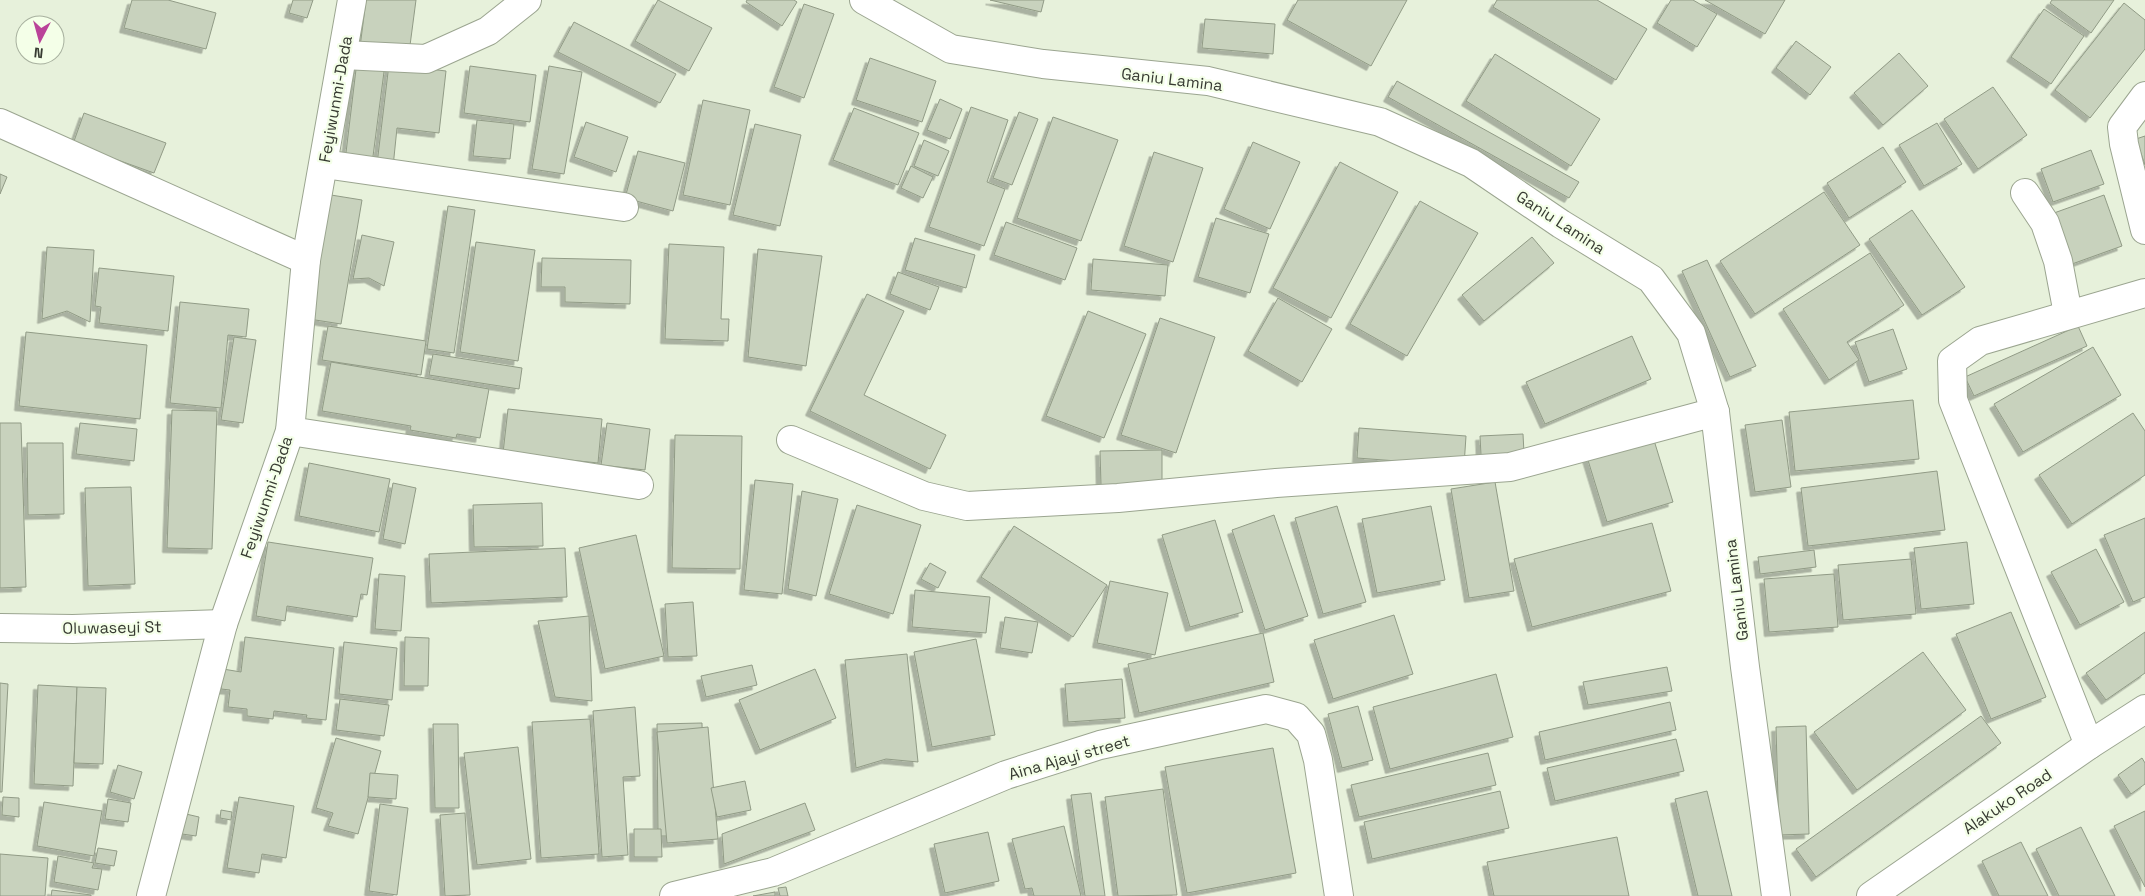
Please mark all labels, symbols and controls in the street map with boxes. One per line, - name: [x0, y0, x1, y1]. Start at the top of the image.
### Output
- north arrow: [15, 15, 65, 65]
- street label: Feyiwunmi-Dada: [314, 34, 357, 164]
- text: N: [33, 43, 44, 62]
- street label: Ganiu Lamina: [1120, 63, 1224, 96]
- street label: Ganiu Lamina: [1512, 186, 1609, 259]
- street label: Feyiwunmi-Dada: [236, 433, 297, 561]
- street label: Ganiu Lamina: [1720, 538, 1753, 642]
- street label: Oluwaseyi St: [62, 616, 162, 639]
- street label: Aina Ajayi street: [1006, 730, 1132, 785]
- street label: Alakuko Road: [1959, 764, 2056, 839]

